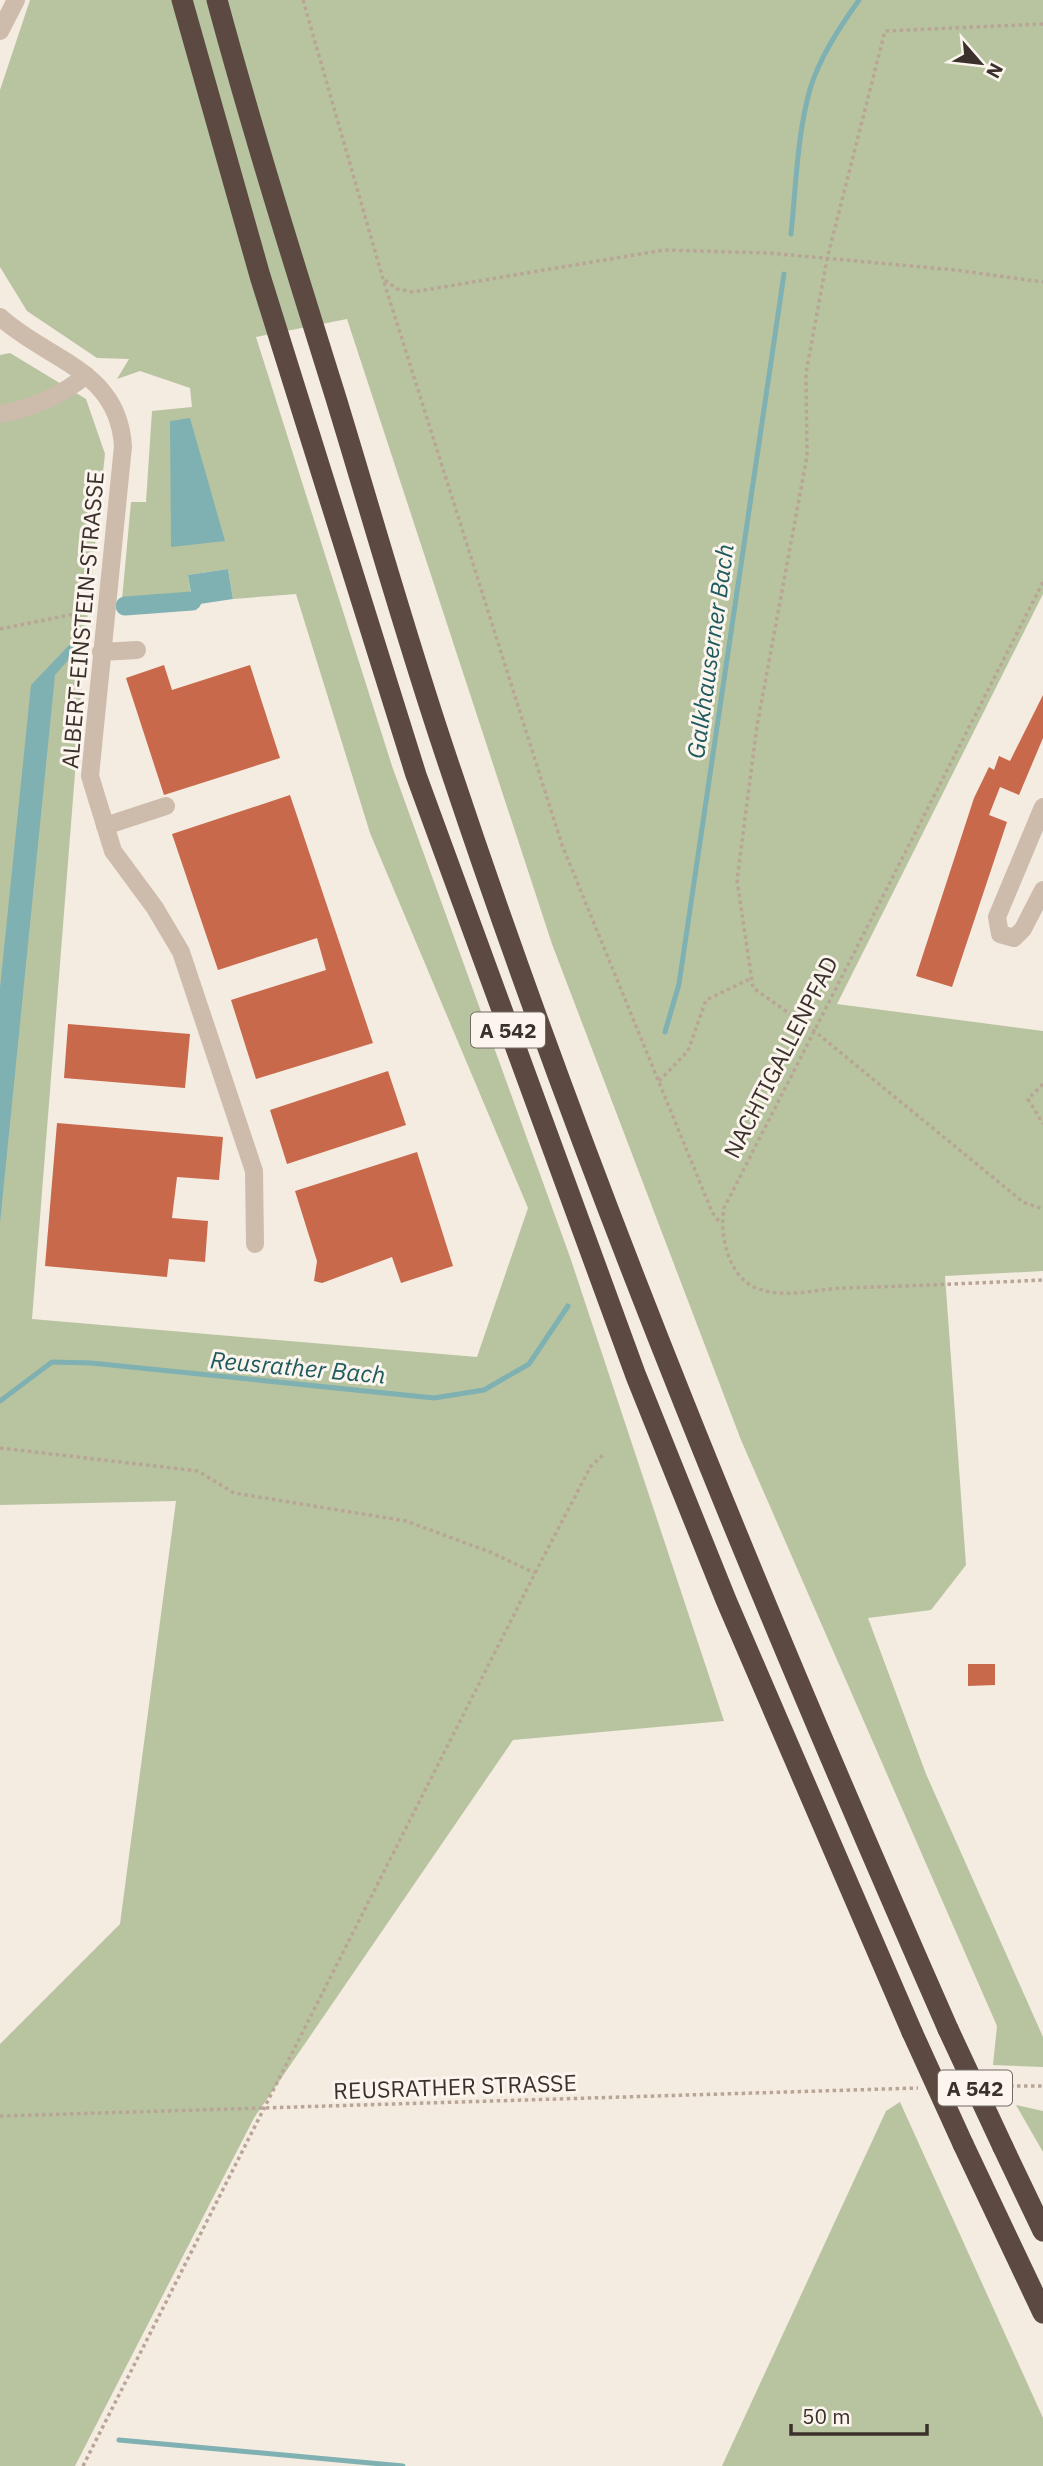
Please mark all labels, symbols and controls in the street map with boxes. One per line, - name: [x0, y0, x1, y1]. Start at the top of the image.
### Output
- north arrow: [945, 28, 1015, 98]
- text: N: [981, 59, 1009, 83]
- street label: ALBERT-EINSTEIN-STRASSE: [54, 470, 110, 770]
- water label: Galkhauserner Bach: [679, 542, 741, 760]
- street label: NACHTIGALLENPFAD: [716, 951, 844, 1163]
- road number: A 542: [471, 1012, 545, 1048]
- water label: Reusrather Bach: [209, 1343, 387, 1391]
- street label: REUSRATHER STRASSE: [333, 2067, 577, 2105]
- road number: A 542: [938, 2070, 1012, 2106]
- scale bar: [791, 2392, 928, 2436]
- text: 50 m: [802, 2402, 851, 2430]

